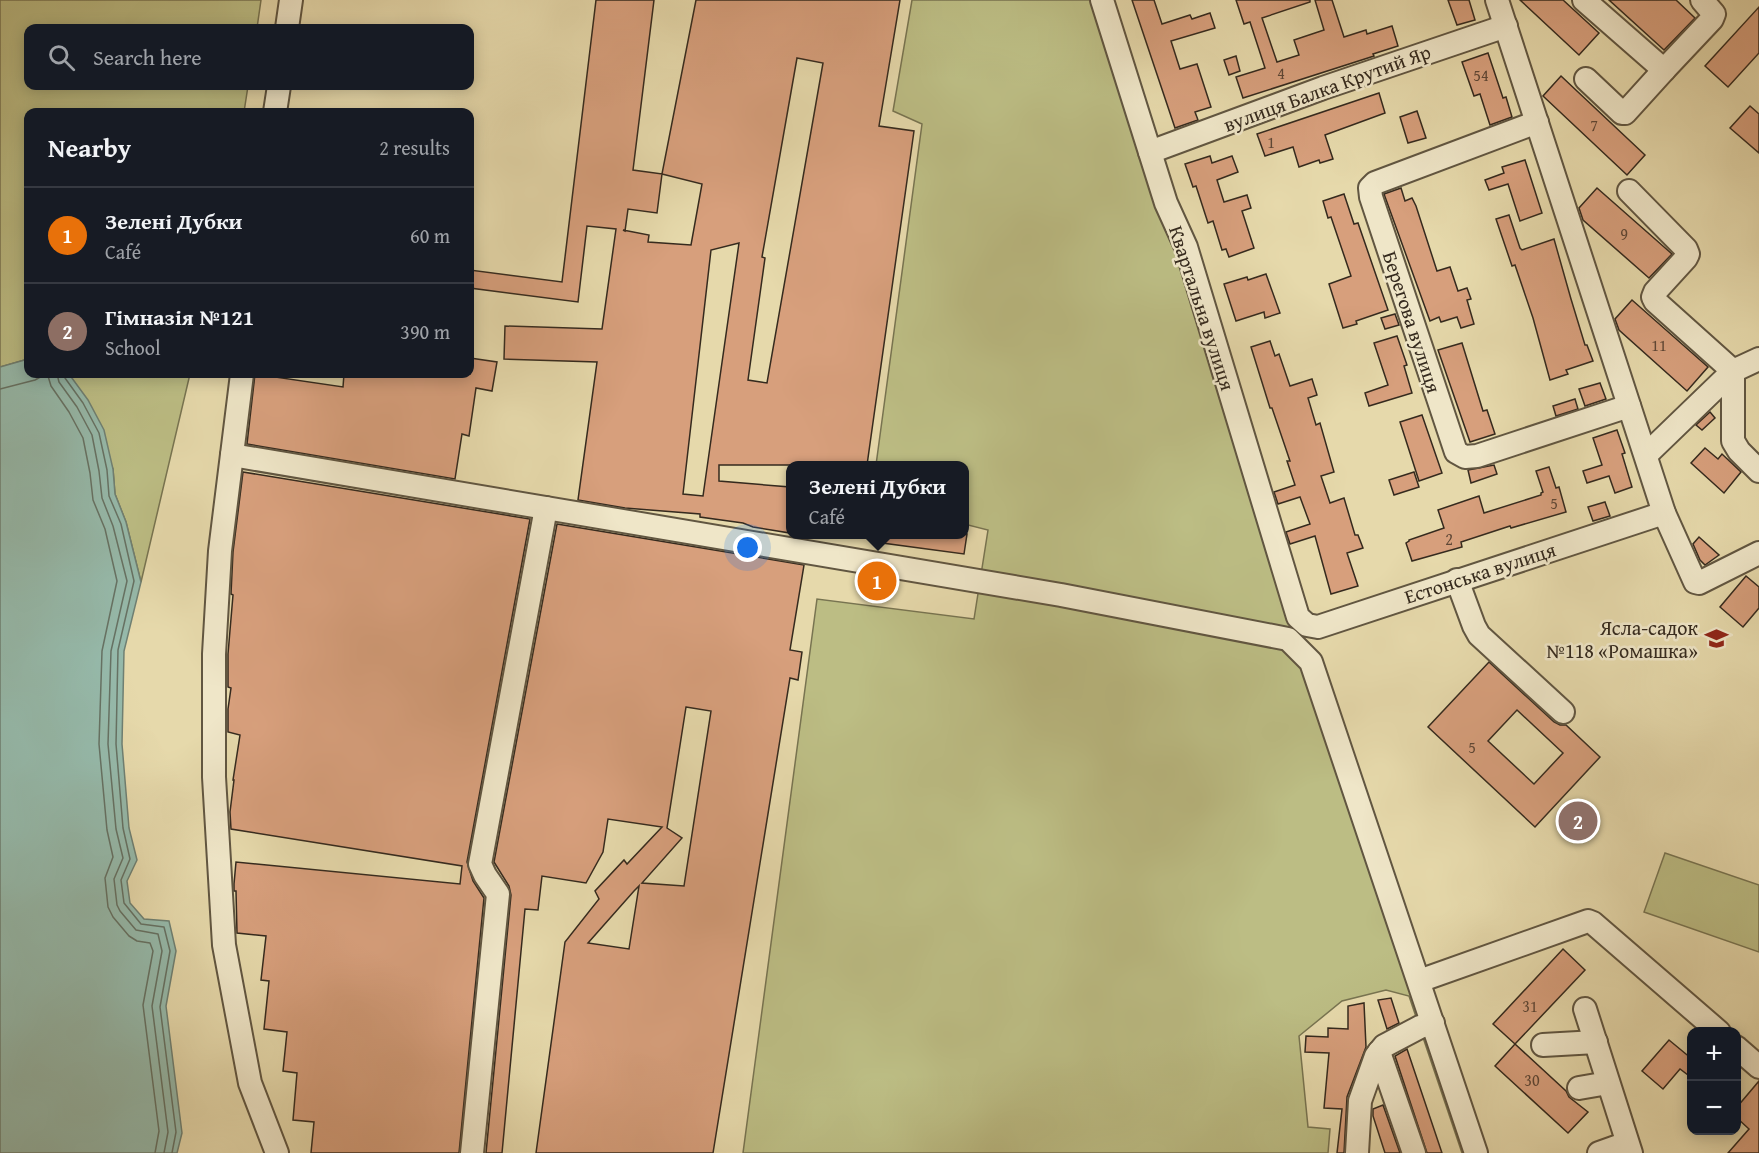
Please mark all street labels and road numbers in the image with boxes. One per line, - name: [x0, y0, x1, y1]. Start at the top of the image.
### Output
- street label: вулиця Балка Крутий Яр: [1219, 36, 1435, 139]
- street label: Квартальна вулиця: [1162, 222, 1243, 394]
- street label: Берегова вулиця: [1376, 247, 1449, 397]
- street label: Естонська вулиця: [1400, 534, 1559, 611]

